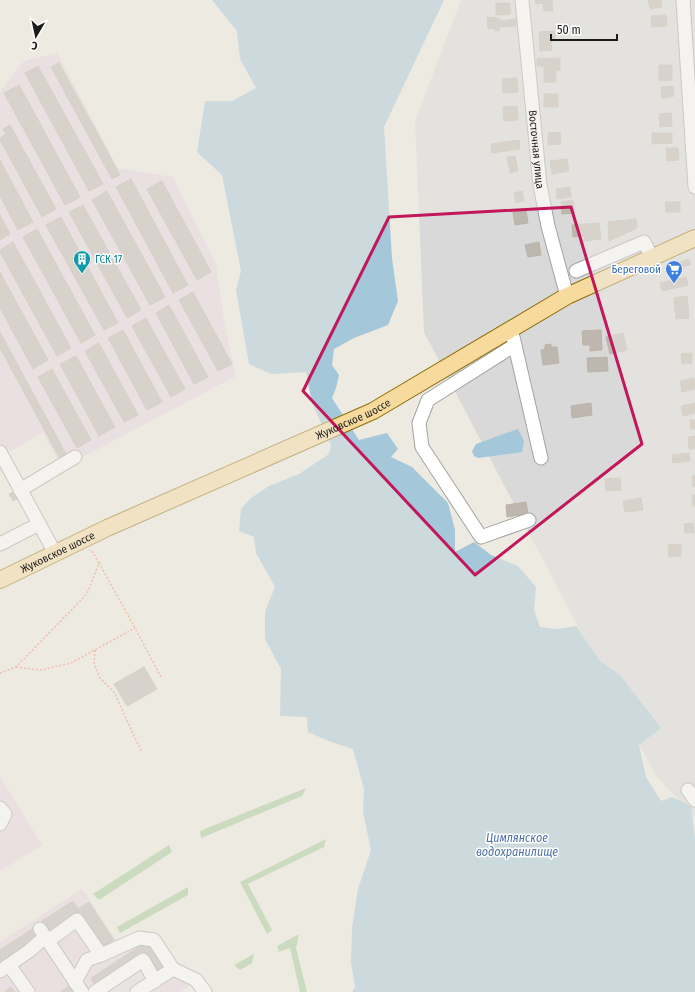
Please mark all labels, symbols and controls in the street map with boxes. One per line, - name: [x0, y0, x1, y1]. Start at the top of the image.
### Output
- north arrow: [16, 16, 56, 56]
- scale bar: [551, 16, 617, 42]
- text: 50 m: [557, 23, 581, 37]
- text: С: [30, 38, 38, 52]
- street label: Восточная улица: [526, 109, 547, 190]
- building icon: ГСК 17: [72, 249, 92, 274]
- place label: ГСК 17: [95, 253, 123, 266]
- supermarket icon: Береговой: [664, 259, 684, 284]
- place label: Береговой: [612, 263, 661, 276]
- street label: Жуковское шоссе: [314, 396, 393, 442]
- street label: Жуковское шоссе: [18, 529, 97, 576]
- water label: Цимлянское водохранилище: [476, 831, 558, 859]

